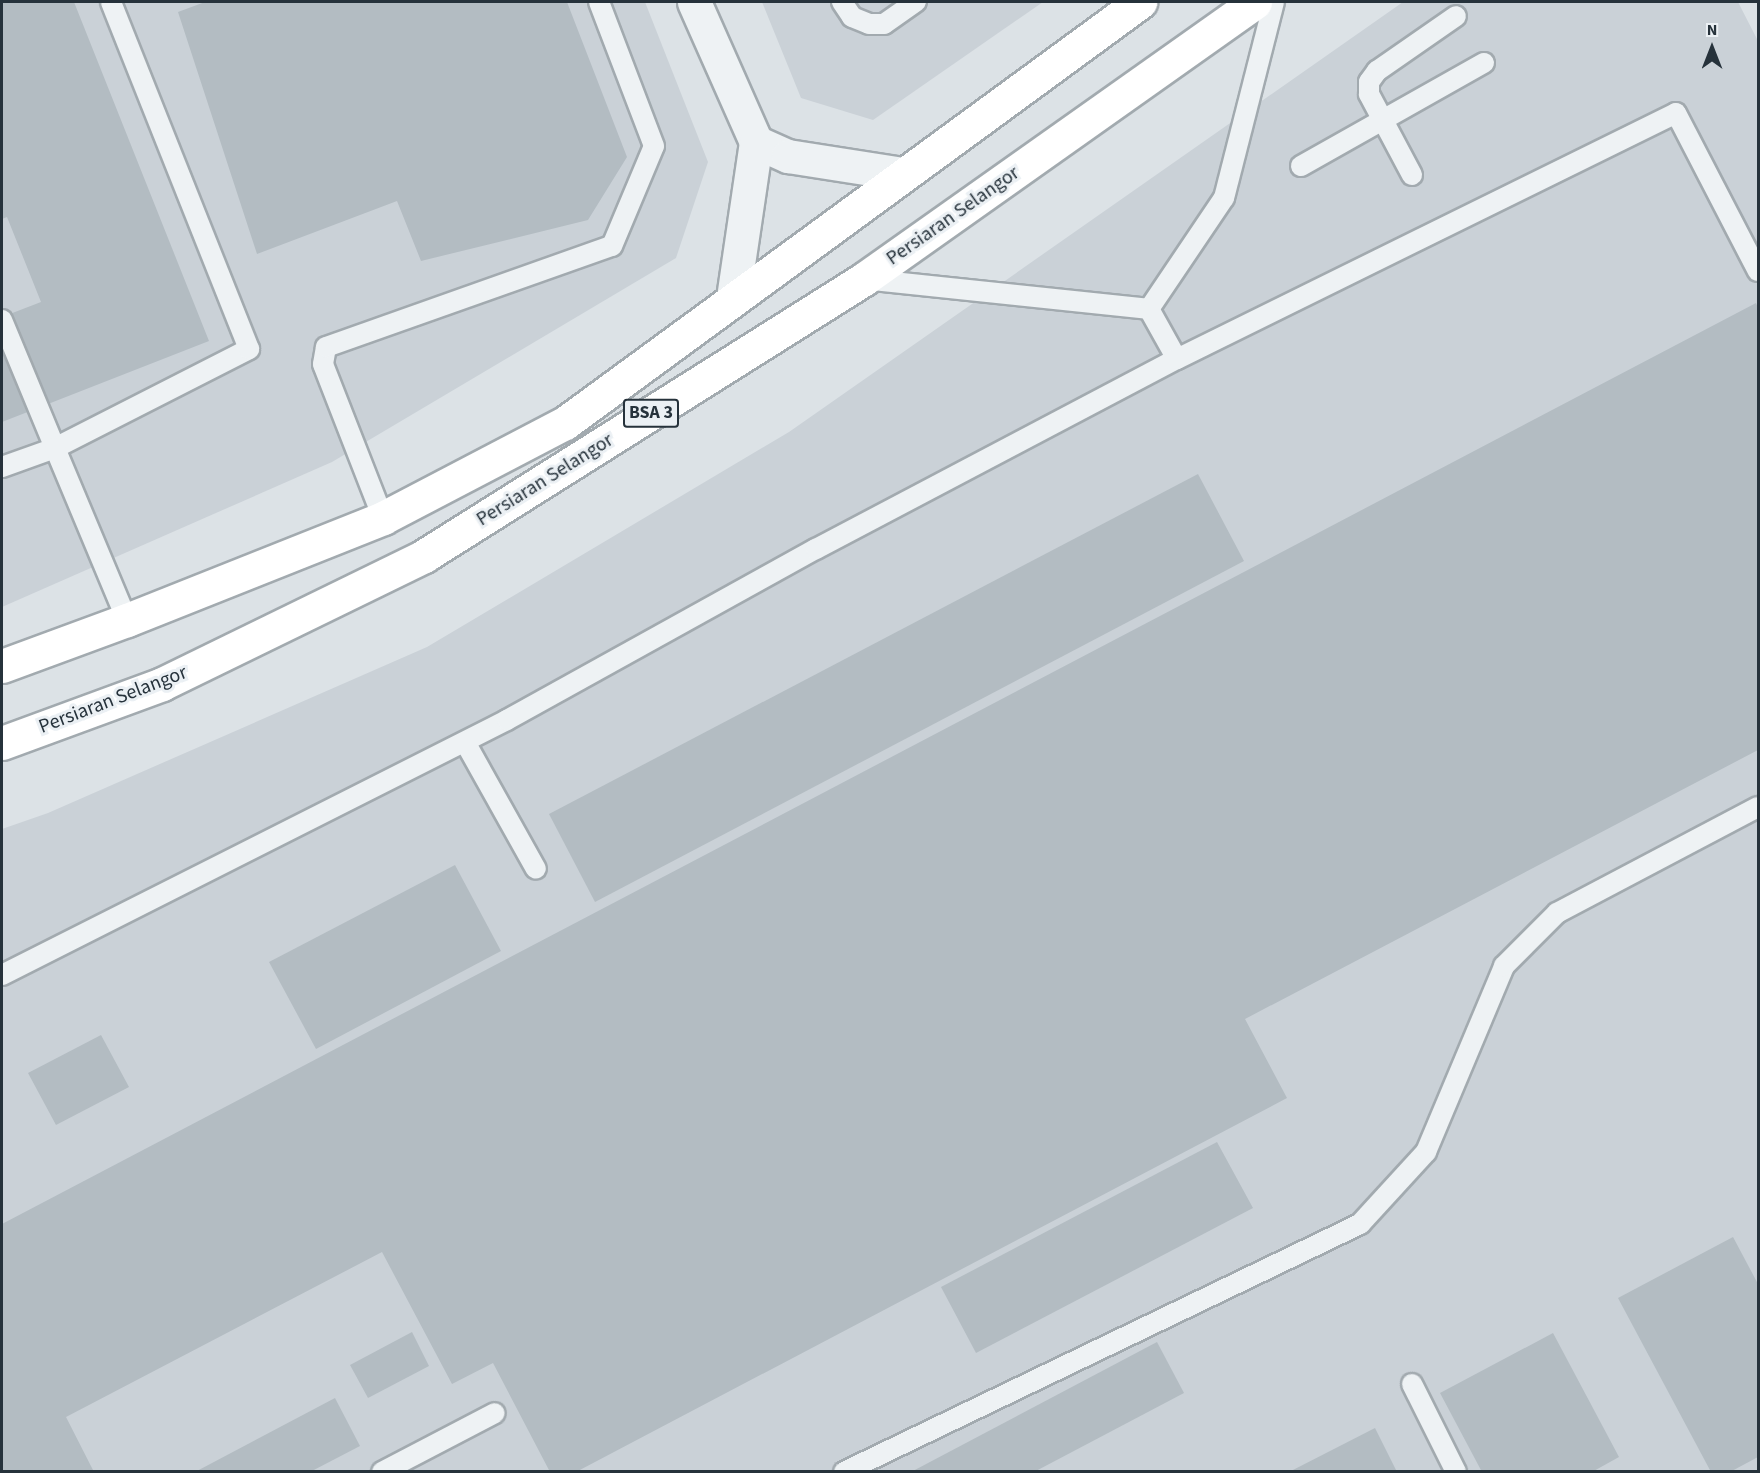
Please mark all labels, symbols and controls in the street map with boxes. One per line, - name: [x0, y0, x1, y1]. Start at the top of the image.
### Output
- north arrow: [1682, 18, 1742, 78]
- text: N: [1707, 19, 1717, 41]
- street label: Persiaran Selangor: [882, 161, 1024, 271]
- road number: BSA 3: [622, 398, 680, 428]
- street label: Persiaran Selangor: [472, 428, 618, 532]
- street label: Persiaran Selangor: [36, 661, 190, 739]

